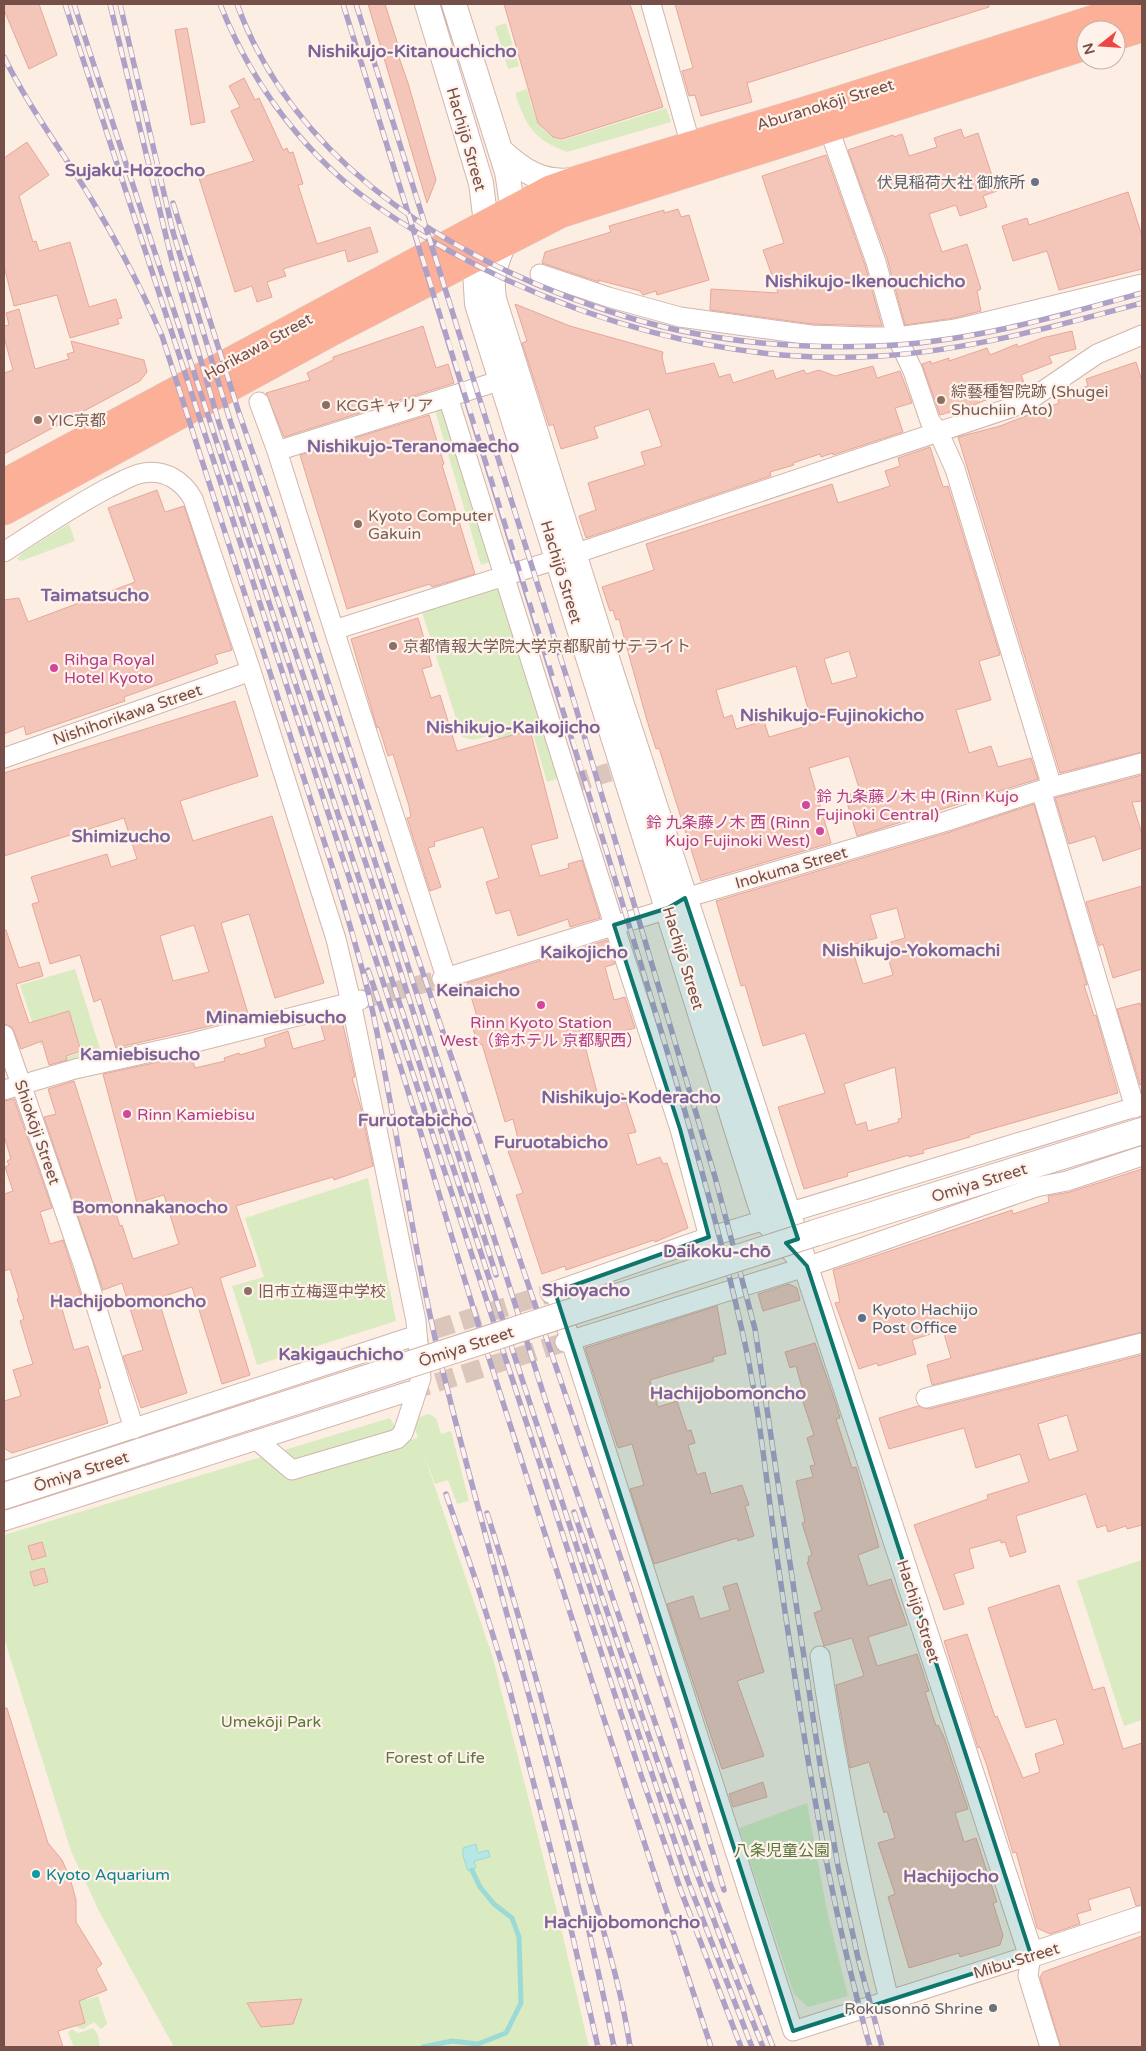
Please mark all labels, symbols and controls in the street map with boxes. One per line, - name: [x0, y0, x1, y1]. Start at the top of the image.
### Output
- north arrow: [1076, 20, 1126, 70]
- district label: Nishikujo-Kitanouchicho: [307, 40, 517, 62]
- text: N: [1079, 41, 1099, 57]
- street label: Aburanokōji Street: [754, 75, 896, 135]
- street label: Hachijō Street: [442, 85, 490, 193]
- district label: Sujaku-Hozocho: [65, 159, 205, 181]
- place label: 伏見稲荷大社 御旅所: [877, 173, 1025, 193]
- marker: 伏見稲荷大社 御旅所: [1029, 176, 1041, 188]
- district label: Nishikujo-Ikenouchicho: [765, 270, 965, 292]
- street label: Horikawa Street: [201, 309, 316, 385]
- place label: 綜藝種智院跡 (Shugei Shuchiin Ato): [951, 382, 1108, 420]
- marker: 綜藝種智院跡 (Shugei Shuchiin Ato): [935, 394, 947, 406]
- place label: KCGキャリア: [336, 396, 433, 416]
- marker: KCGキャリア: [320, 399, 332, 411]
- place label: YIC京都: [48, 411, 106, 431]
- marker: YIC京都: [32, 414, 44, 426]
- district label: Nishikujo-Teranomaecho: [307, 435, 519, 457]
- place label: Kyoto Computer Gakuin: [368, 506, 494, 544]
- marker: Kyoto Computer Gakuin: [352, 518, 364, 530]
- street label: Hachijō Street: [536, 518, 586, 626]
- district label: Taimatsucho: [40, 584, 149, 606]
- place label: 京都情報大学院大学京都駅前サテライト: [403, 637, 691, 657]
- marker: 京都情報大学院大学京都駅前サテライト: [387, 640, 399, 652]
- place label: Rihga Royal Hotel Kyoto: [64, 650, 155, 688]
- marker: Rihga Royal Hotel Kyoto: [48, 662, 60, 674]
- street label: Nishihorikawa Street: [50, 680, 205, 750]
- district label: Nishikujo-Fujinokicho: [740, 704, 924, 726]
- district label: Nishikujo-Kaikojicho: [426, 716, 600, 738]
- place label: 鈴 九条藤ノ木 中 (Rinn Kujo Fujinoki Central): [816, 787, 1019, 825]
- marker: 鈴 九条藤ノ木 中 (Rinn Kujo Fujinoki Central): [800, 799, 812, 811]
- place label: 鈴 九条藤ノ木 西 (Rinn Kujo Fujinoki West): [646, 813, 810, 851]
- district label: Shimizucho: [72, 825, 170, 847]
- marker: 鈴 九条藤ノ木 西 (Rinn Kujo Fujinoki West): [814, 825, 826, 837]
- street label: Inokuma Street: [733, 842, 850, 894]
- street label: Hachijō Street: [658, 904, 708, 1012]
- district label: Nishikujo-Yokomachi: [822, 939, 1000, 961]
- district label: Kaikojicho: [540, 941, 628, 963]
- district label: Keinaicho: [436, 979, 520, 1001]
- marker: Rinn Kyoto Station West（鈴ホテル 京都駅西）: [535, 999, 547, 1011]
- district label: Minamiebisucho: [206, 1006, 347, 1028]
- place label: Rinn Kyoto Station West（鈴ホテル 京都駅西）: [440, 1013, 642, 1051]
- district label: Kamiebisucho: [80, 1043, 200, 1065]
- street label: Shiokōji Street: [10, 1077, 64, 1187]
- district label: Nishikujo-Koderacho: [541, 1086, 721, 1108]
- place label: Rinn Kamiebisu: [137, 1105, 255, 1125]
- marker: Rinn Kamiebisu: [121, 1108, 133, 1120]
- district label: Furuotabicho: [358, 1109, 472, 1131]
- district label: Furuotabicho: [494, 1131, 608, 1153]
- street label: Omiya Street: [929, 1159, 1030, 1207]
- district label: Bomonnakanocho: [72, 1196, 228, 1218]
- district label: Daikoku-chō: [663, 1240, 771, 1262]
- district label: Shioyacho: [542, 1279, 630, 1301]
- place label: 旧市立梅逕中学校: [258, 1282, 386, 1302]
- marker: 旧市立梅逕中学校: [242, 1285, 254, 1297]
- district label: Hachijobomoncho: [50, 1290, 206, 1312]
- place label: Kyoto Hachijo Post Office: [872, 1300, 978, 1338]
- marker: Kyoto Hachijo Post Office: [856, 1312, 868, 1324]
- street label: Ōmiya Street: [416, 1322, 516, 1372]
- district label: Kakigauchicho: [278, 1343, 404, 1365]
- district label: Hachijobomoncho: [650, 1382, 806, 1404]
- street label: Ōmiya Street: [31, 1447, 131, 1497]
- street label: Hachijō Street: [892, 1557, 944, 1665]
- park label: Umekōji Park: [221, 1712, 321, 1732]
- park label: Forest of Life: [385, 1748, 485, 1768]
- park label: 八条児童公園: [734, 1841, 830, 1861]
- place label: Kyoto Aquarium: [46, 1865, 170, 1885]
- district label: Hachijocho: [903, 1865, 999, 1887]
- marker: Kyoto Aquarium: [30, 1868, 42, 1880]
- district label: Hachijobomoncho: [544, 1911, 700, 1933]
- street label: Mibu Street: [971, 1938, 1062, 1984]
- place label: Rokusonnō Shrine: [844, 1999, 983, 2019]
- marker: Rokusonnō Shrine: [987, 2002, 999, 2014]

